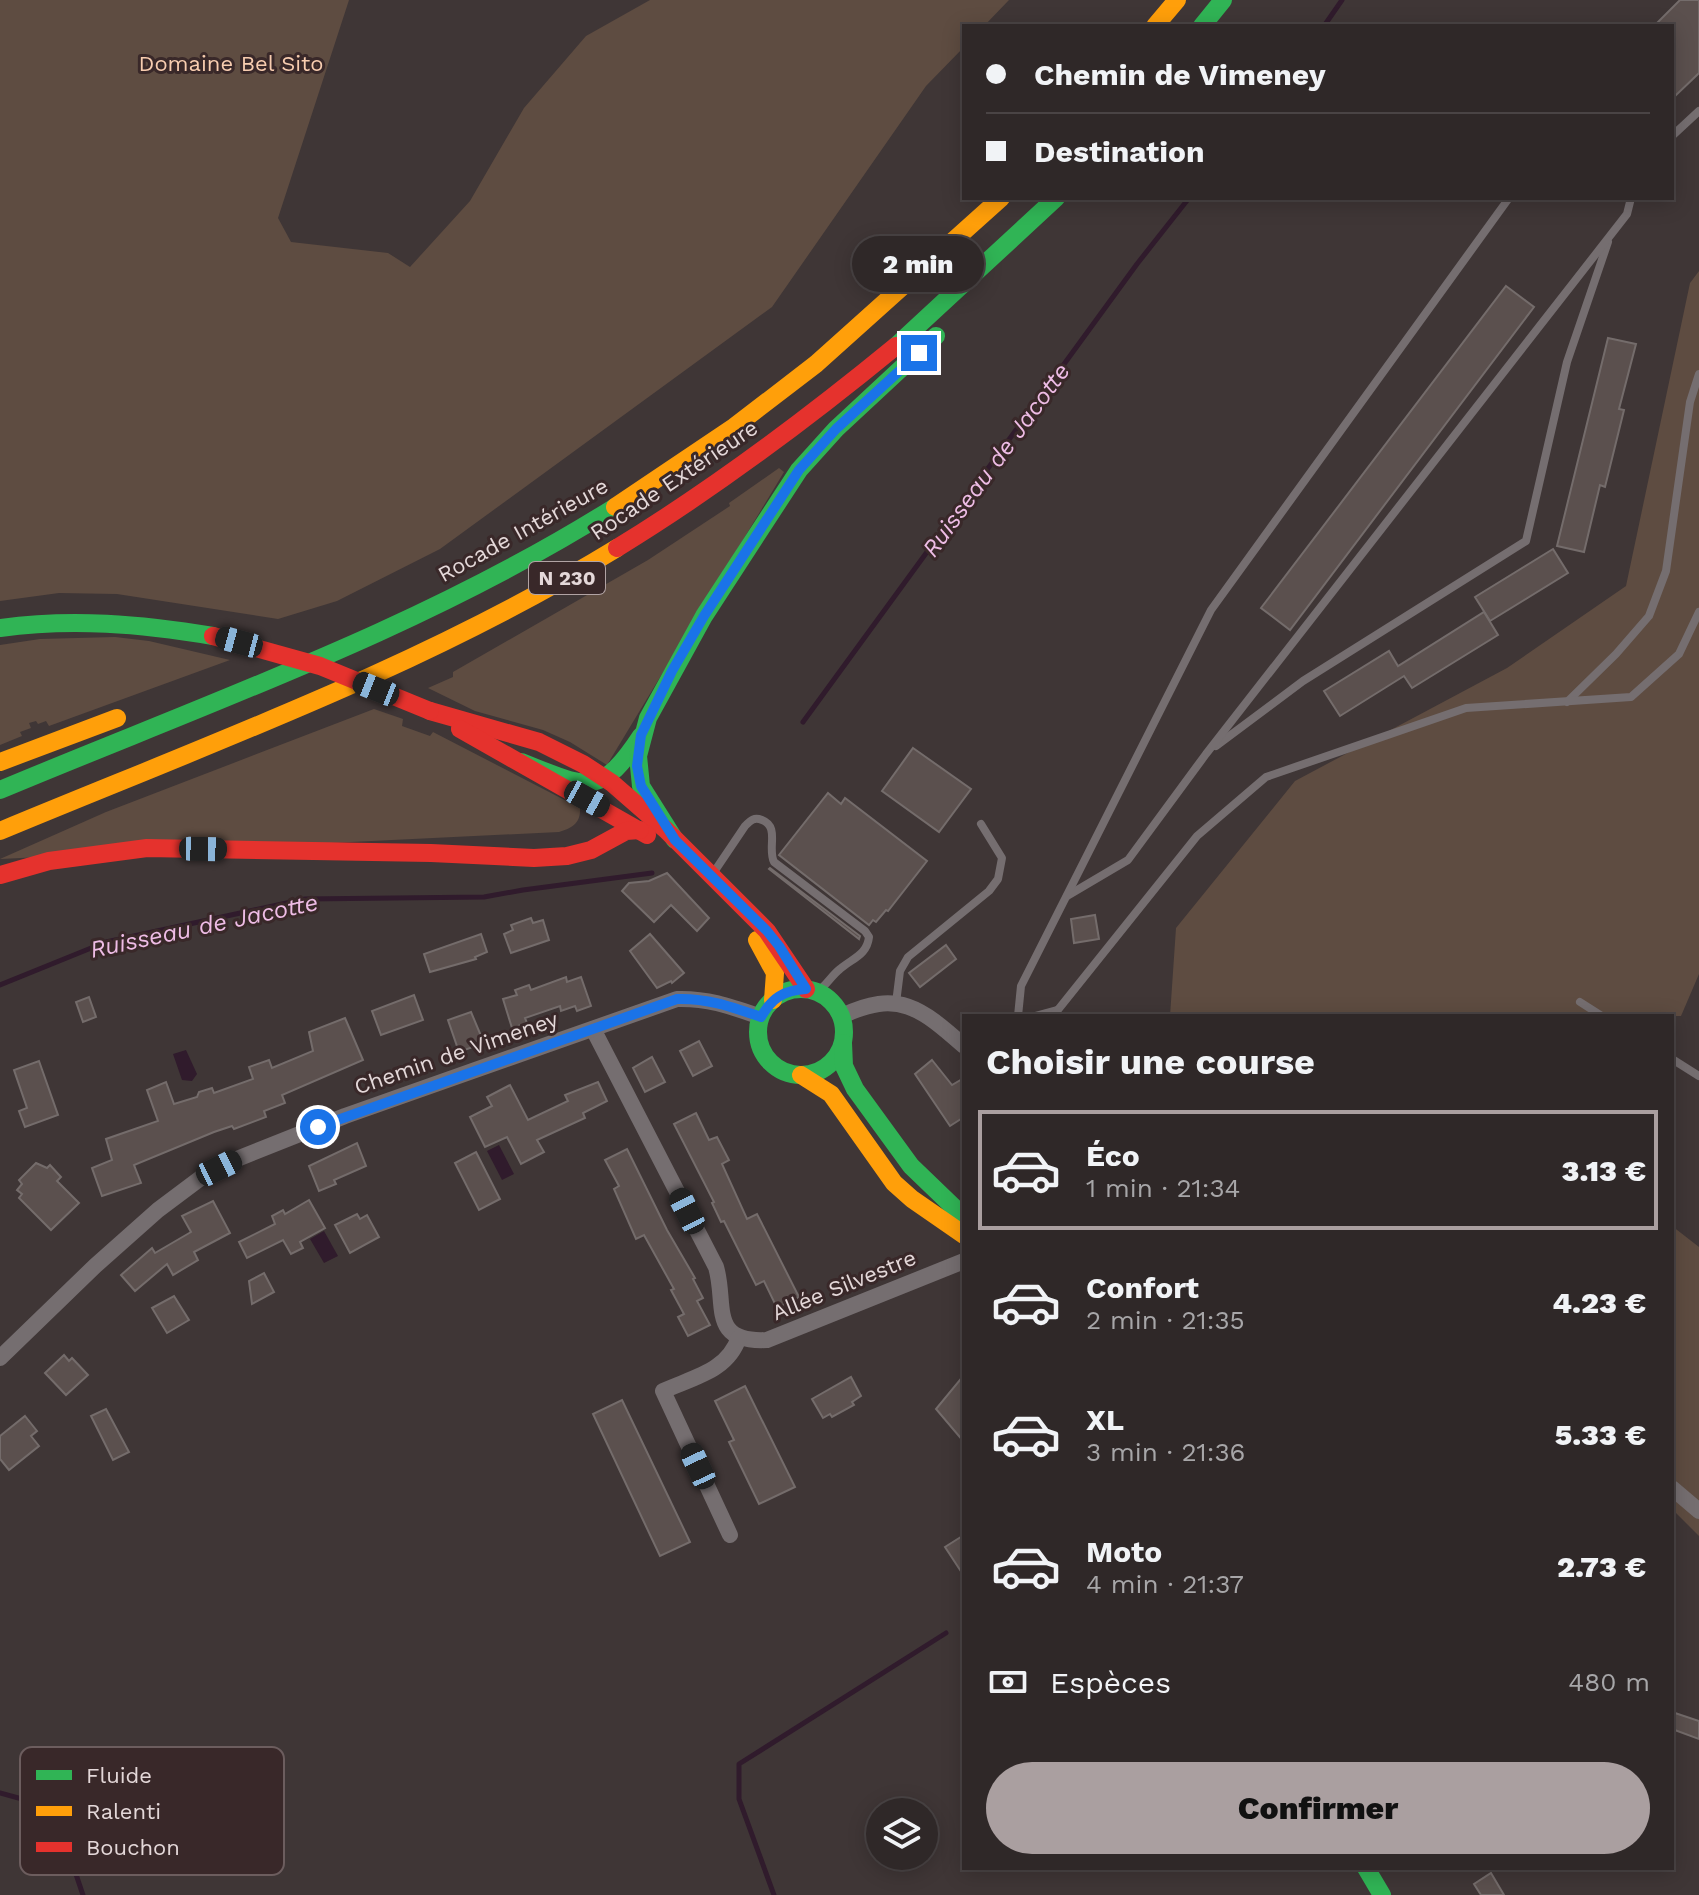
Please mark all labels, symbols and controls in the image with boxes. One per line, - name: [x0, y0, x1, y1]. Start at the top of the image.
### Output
- park label: Domaine Bel Sito: [139, 51, 323, 76]
- text: Chemin de Vimeney: [1034, 57, 1326, 92]
- text: Destination: [1034, 134, 1205, 169]
- callout: 2 min: [853, 237, 985, 293]
- text: 2 min: [883, 249, 953, 279]
- route end: [901, 335, 937, 371]
- water label: Ruisseau de Jacotte: [916, 358, 1076, 562]
- street label: Rocade Extérieure: [586, 415, 762, 545]
- street label: Rocade Intérieure: [434, 473, 612, 587]
- road number: N 230: [529, 562, 605, 594]
- car: [213, 624, 265, 660]
- car: [349, 669, 403, 709]
- car: [560, 777, 614, 821]
- car: [179, 837, 227, 861]
- water label: Ruisseau de Jacotte: [87, 888, 321, 964]
- street label: Chemin de Vimeney: [351, 1006, 562, 1100]
- text: Choisir une course: [986, 1041, 1315, 1083]
- route start: [300, 1109, 336, 1145]
- icon: car: [990, 1134, 1062, 1206]
- text: Éco: [1086, 1138, 1140, 1173]
- car: [192, 1147, 246, 1189]
- text: 3.13 €: [1562, 1153, 1646, 1188]
- text: 1 min · 21:34: [1086, 1173, 1240, 1203]
- car: [665, 1184, 709, 1238]
- street label: Allée Silvestre: [768, 1245, 920, 1325]
- icon: car: [990, 1266, 1062, 1338]
- text: Confort: [1086, 1270, 1199, 1305]
- text: 4.23 €: [1552, 1285, 1646, 1320]
- text: 2 min · 21:35: [1086, 1305, 1245, 1335]
- icon: car: [990, 1398, 1062, 1470]
- text: XL: [1086, 1402, 1124, 1437]
- text: 5.33 €: [1555, 1417, 1646, 1452]
- text: 3 min · 21:36: [1086, 1437, 1245, 1467]
- car: [677, 1439, 719, 1493]
- icon: car: [990, 1530, 1062, 1602]
- text: Moto: [1086, 1534, 1162, 1569]
- text: 2.73 €: [1557, 1549, 1646, 1584]
- text: 4 min · 21:37: [1086, 1569, 1244, 1599]
- icon: cash: [986, 1660, 1030, 1704]
- text: Espèces: [1050, 1665, 1171, 1700]
- text: 480 m: [1568, 1667, 1650, 1697]
- legend: [20, 1747, 284, 1875]
- button: Confirmer: [986, 1762, 1650, 1854]
- text: Fluide: [86, 1763, 152, 1788]
- map controls: [866, 1798, 938, 1870]
- button: layers: [866, 1798, 938, 1870]
- text: Ralenti: [86, 1799, 161, 1824]
- text: Bouchon: [86, 1835, 180, 1860]

